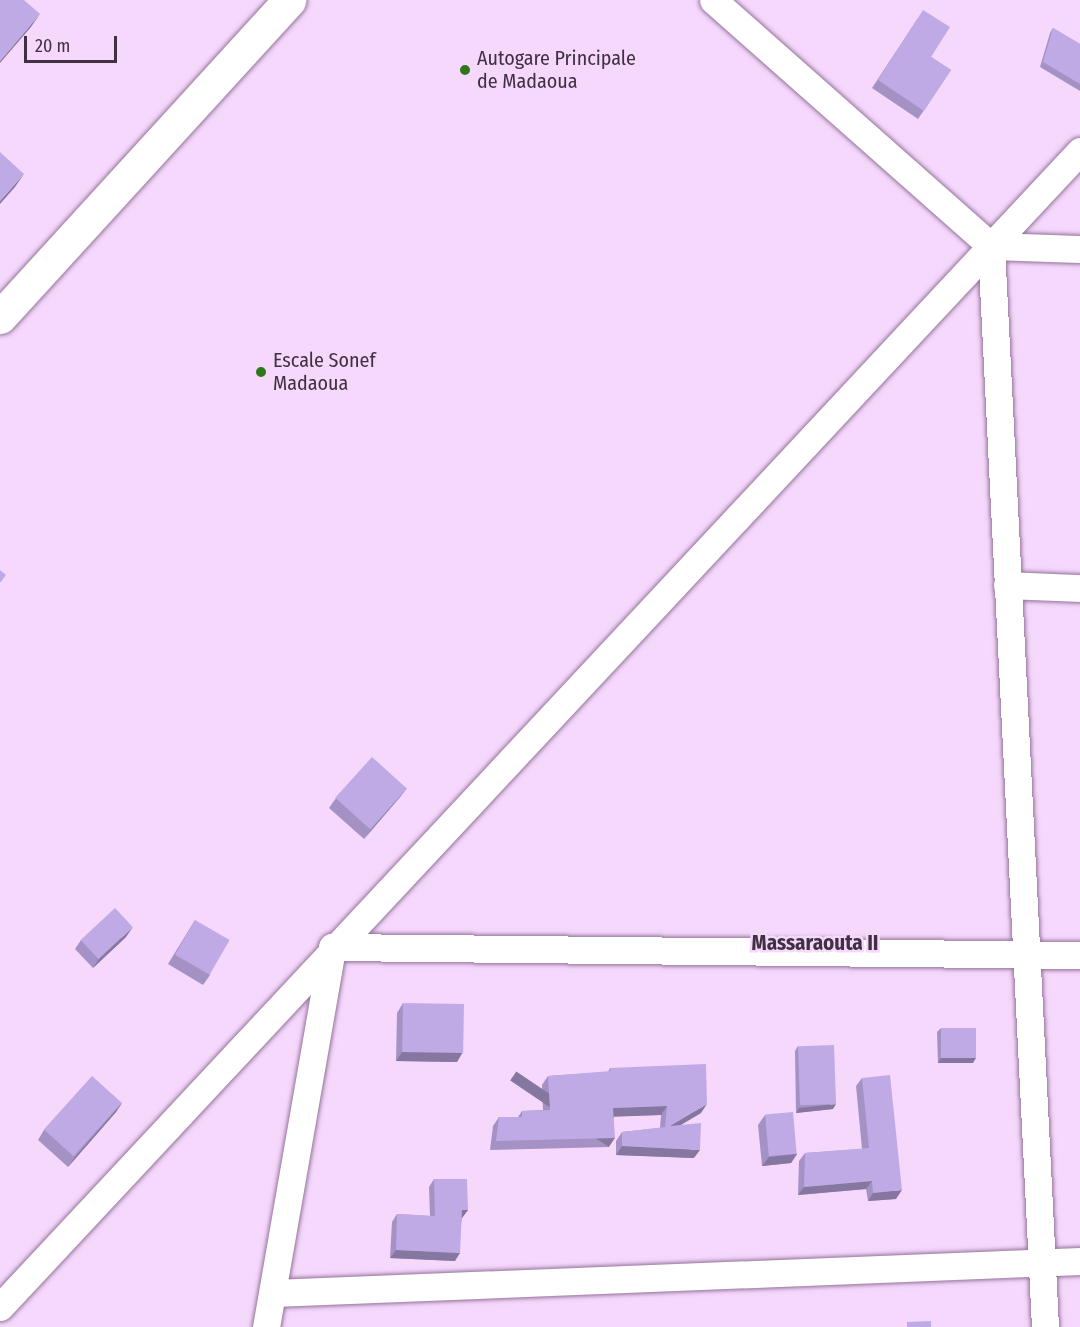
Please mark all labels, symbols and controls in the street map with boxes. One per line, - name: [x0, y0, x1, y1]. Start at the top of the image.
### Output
- scale bar: [27, 24, 120, 62]
- text: 20 m: [35, 35, 70, 57]
- place label: Autogare Principale de Madaoua: [477, 46, 636, 93]
- marker: Autogare Principale de Madaoua: [458, 63, 472, 77]
- place label: Escale Sonef Madaoua: [273, 348, 376, 395]
- marker: Escale Sonef Madaoua: [254, 365, 268, 379]
- district label: Massaraouta II: [752, 930, 878, 956]

